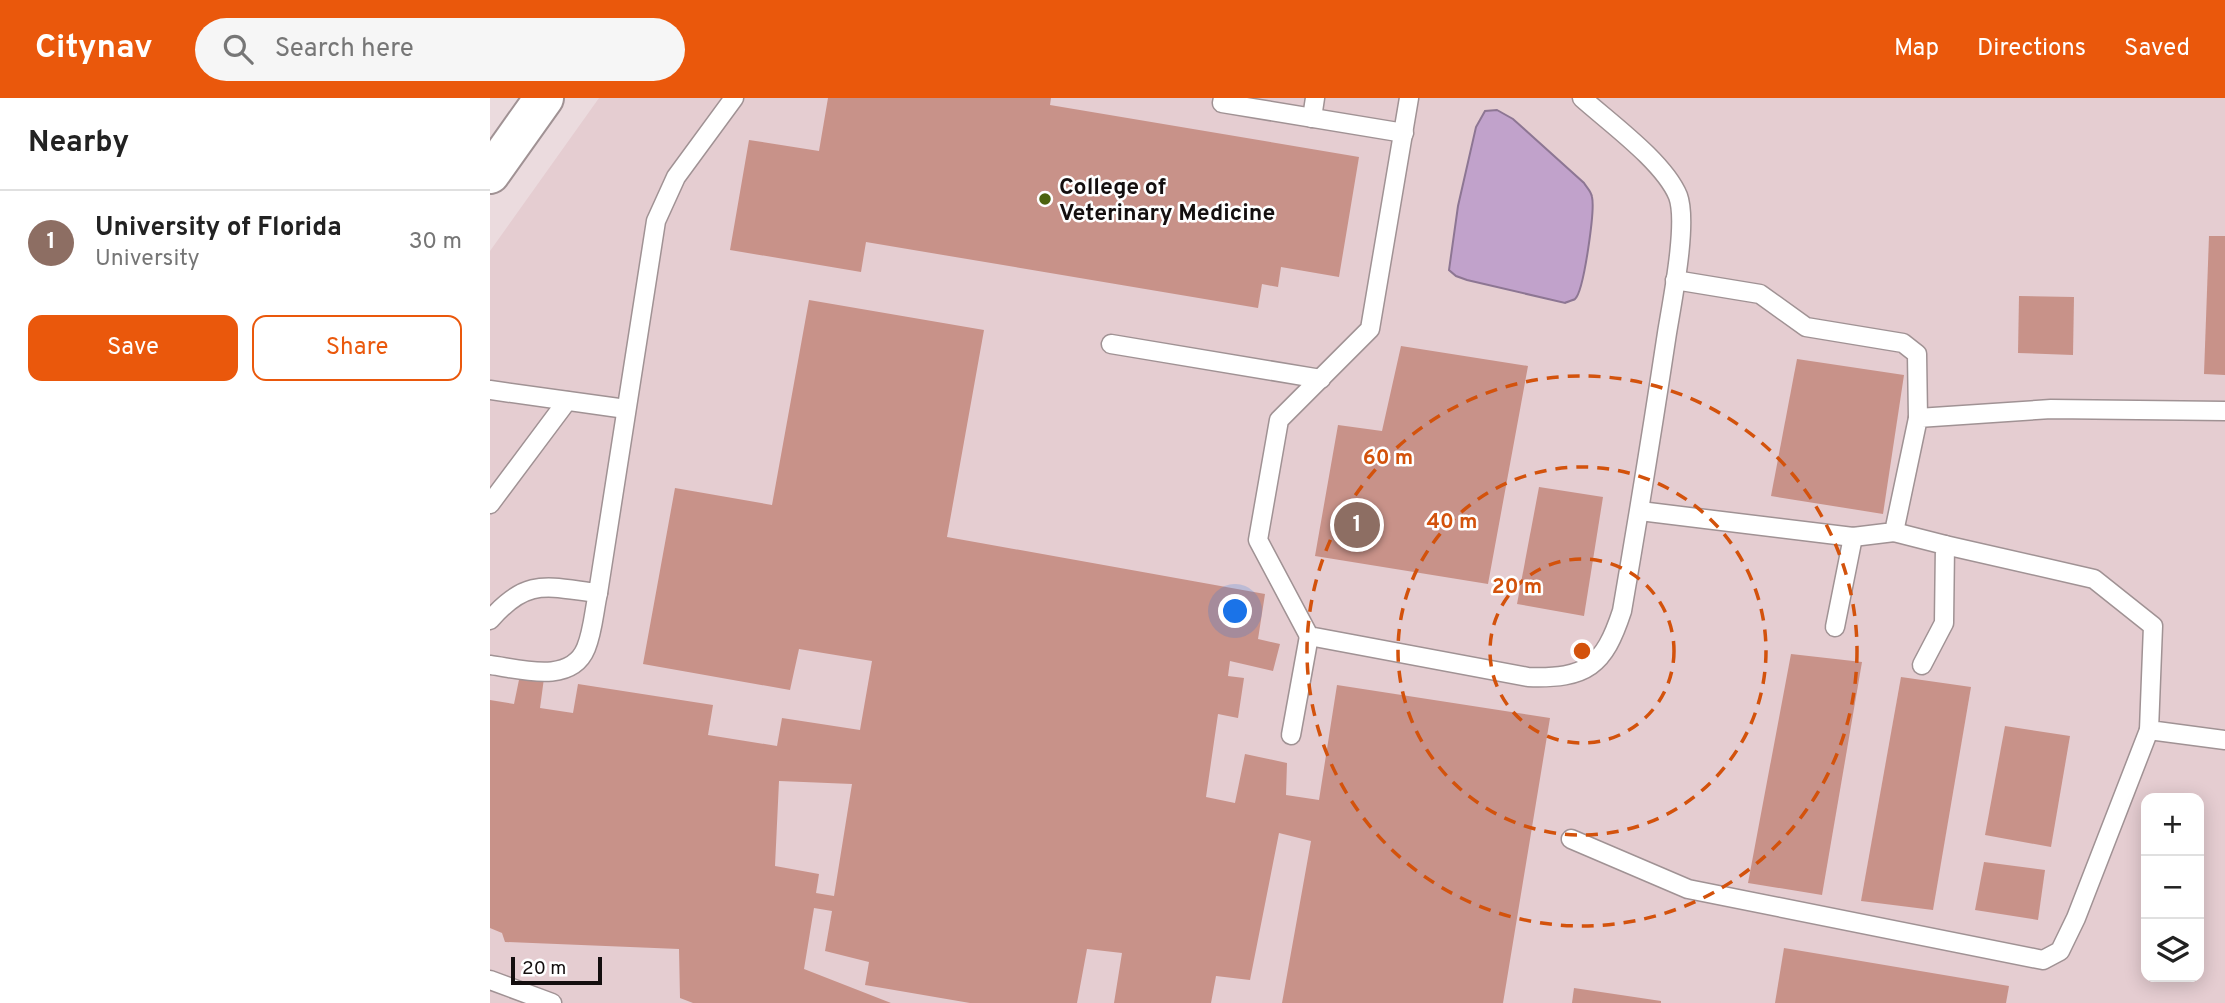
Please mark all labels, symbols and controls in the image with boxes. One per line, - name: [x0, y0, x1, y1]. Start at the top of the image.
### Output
- search box: [195, 18, 685, 81]
- text: Citynav: [35, 28, 153, 70]
- icon: search: [219, 30, 257, 68]
- text: Search here: [275, 33, 414, 66]
- text: Map: [1894, 34, 1939, 64]
- text: Directions: [1977, 34, 2086, 64]
- text: Saved: [2124, 34, 2190, 64]
- text: Nearby: [28, 125, 129, 162]
- place label: College of Veterinary Medicine: [1059, 174, 1275, 229]
- marker: College of Veterinary Medicine: [1037, 191, 1053, 207]
- text: University of Florida: [95, 212, 342, 245]
- text: 1: [46, 228, 56, 257]
- text: 30 m: [409, 228, 462, 257]
- text: University: [95, 245, 200, 274]
- button: Save: [28, 315, 238, 381]
- button: Share: [252, 315, 462, 381]
- text: 60 m: [1363, 445, 1413, 472]
- pin: 1: [1334, 499, 1380, 551]
- text: 40 m: [1427, 509, 1477, 536]
- text: 20 m: [1492, 574, 1542, 601]
- your location: [1218, 594, 1252, 628]
- centre of rings: [1570, 639, 1594, 663]
- map controls: [2141, 793, 2204, 982]
- button: +: [2141, 793, 2204, 856]
- button: −: [2141, 856, 2204, 919]
- button: layers: [2141, 919, 2204, 982]
- scale bar: [511, 954, 602, 986]
- text: 20 m: [522, 957, 566, 981]

